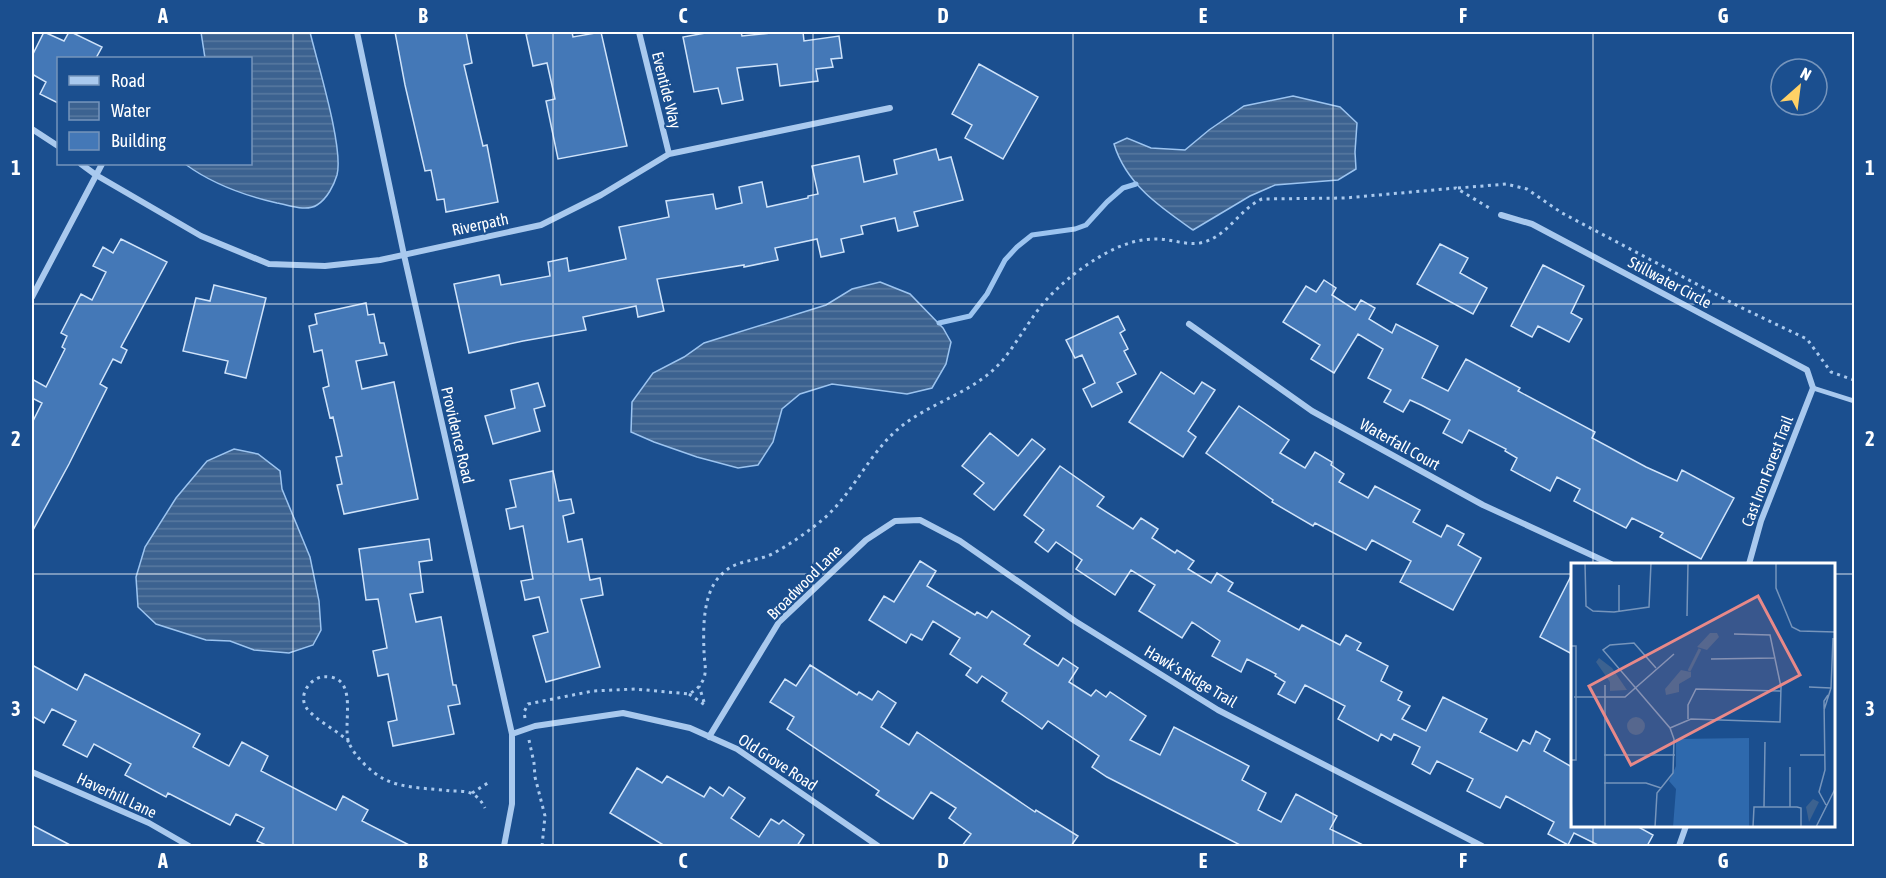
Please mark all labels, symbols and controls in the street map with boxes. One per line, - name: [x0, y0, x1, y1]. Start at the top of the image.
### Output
- text: A: [157, 4, 168, 27]
- text: B: [418, 4, 428, 27]
- text: C: [679, 4, 688, 27]
- text: D: [937, 4, 949, 27]
- text: E: [1199, 4, 1208, 27]
- text: F: [1459, 4, 1467, 27]
- text: G: [1718, 4, 1729, 27]
- street label: Eventide Way: [648, 50, 685, 131]
- legend: [57, 57, 252, 165]
- north arrow: [1769, 57, 1829, 117]
- text: N: [1798, 64, 1814, 84]
- text: Road: [111, 70, 145, 91]
- text: Water: [111, 100, 151, 121]
- text: Building: [111, 130, 166, 151]
- text: 1: [11, 156, 21, 179]
- text: 1: [1865, 156, 1875, 179]
- street label: Riverpath: [450, 209, 510, 240]
- street label: Stillwater Circle: [1625, 253, 1715, 311]
- street label: Providence Road: [438, 385, 478, 485]
- street label: Cast Iron Forest Trail: [1738, 412, 1797, 529]
- street label: Waterfall Court: [1357, 415, 1444, 474]
- text: 2: [11, 427, 21, 450]
- text: 2: [1865, 427, 1875, 450]
- street label: Broadwood Lane: [763, 541, 845, 623]
- inset map: [1571, 563, 1835, 827]
- street label: Hawk's Ridge Trail: [1141, 641, 1241, 712]
- text: 3: [11, 697, 21, 720]
- text: 3: [1865, 697, 1875, 720]
- street label: Old Grove Road: [735, 730, 821, 794]
- street label: Haverhill Lane: [74, 769, 160, 821]
- text: A: [157, 849, 168, 872]
- text: B: [418, 849, 428, 872]
- text: C: [679, 849, 688, 872]
- text: D: [937, 849, 949, 872]
- text: E: [1199, 849, 1208, 872]
- text: F: [1459, 849, 1467, 872]
- text: G: [1718, 849, 1729, 872]

